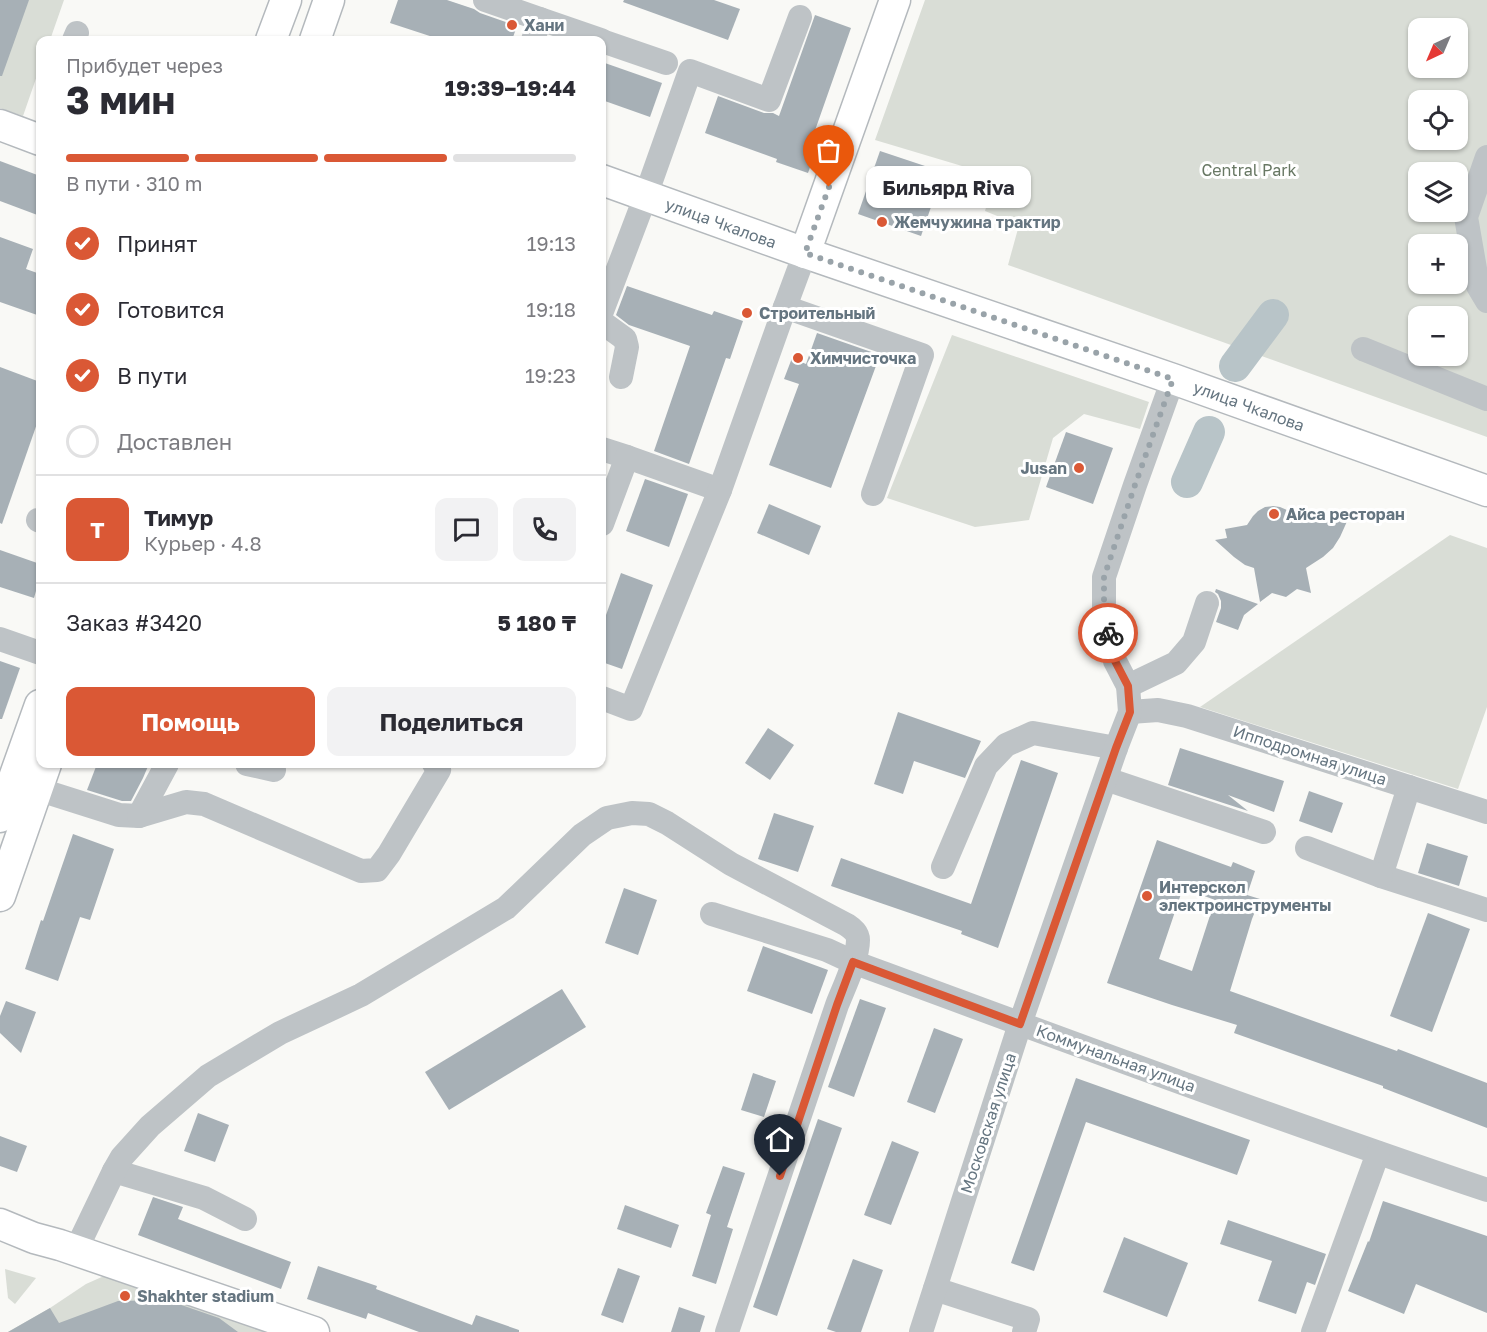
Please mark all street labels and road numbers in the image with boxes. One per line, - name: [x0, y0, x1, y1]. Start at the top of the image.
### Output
- street label: улица Чкалова: [663, 194, 779, 252]
- street label: улица Чкалова: [1191, 377, 1307, 435]
- street label: Ипподромная улица: [1231, 721, 1389, 789]
- street label: Коммунальная улица: [1034, 1020, 1198, 1096]
- street label: Московская улица: [956, 1050, 1020, 1196]

